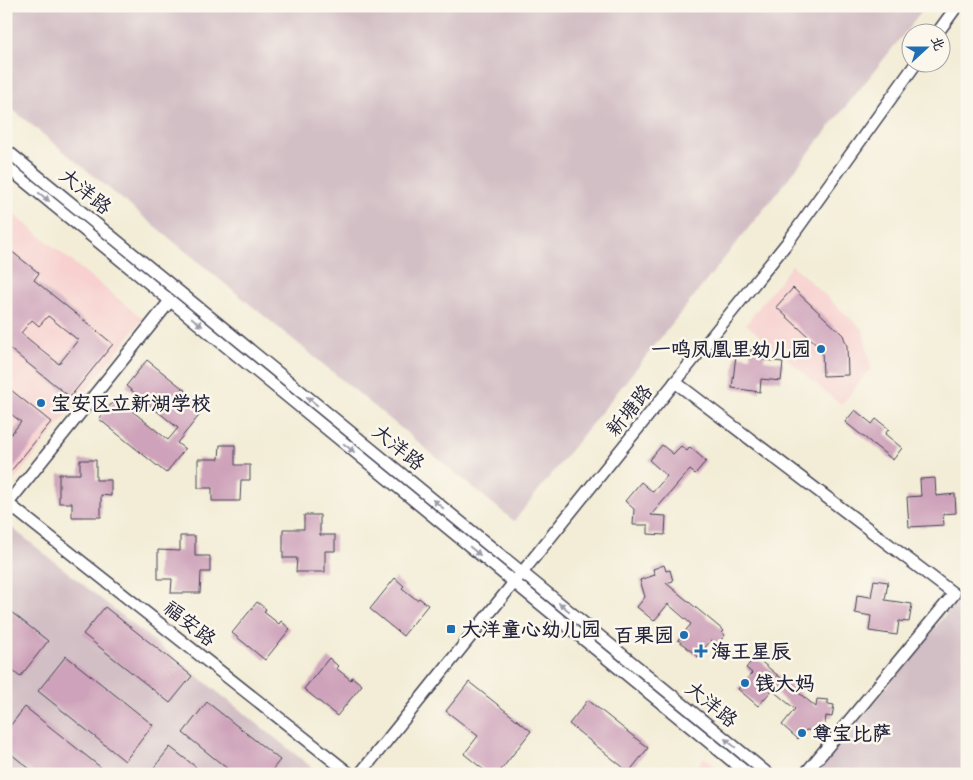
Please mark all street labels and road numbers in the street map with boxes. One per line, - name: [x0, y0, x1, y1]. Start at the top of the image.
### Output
- street label: 大洋路: [55, 163, 118, 221]
- street label: 新塘路: [601, 378, 659, 441]
- street label: 大洋路: [368, 419, 431, 477]
- street label: 福安路: [158, 595, 222, 652]
- street label: 大洋路: [681, 676, 744, 734]

